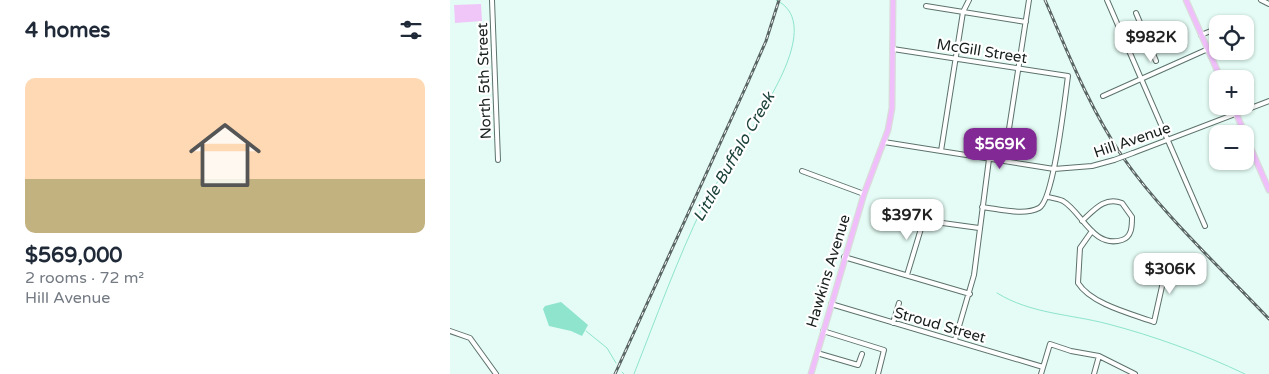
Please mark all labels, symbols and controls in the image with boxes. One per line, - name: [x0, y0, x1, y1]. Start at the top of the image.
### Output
- map controls: [1209, 15, 1254, 170]
- button: locate: [1209, 15, 1254, 60]
- icon: filters: [397, 16, 425, 44]
- text: 4 homes: [25, 18, 110, 43]
- pin: $982K: [1116, 20, 1186, 63]
- street label: North 5th Street: [473, 22, 495, 140]
- text: $982K: [1126, 27, 1176, 47]
- street label: McGill Street: [935, 35, 1029, 67]
- button: +: [1209, 70, 1254, 115]
- water label: Little Buffalo Creek: [689, 88, 780, 225]
- icon: home: [180, 110, 270, 200]
- street label: Hill Avenue: [1091, 118, 1173, 162]
- button: −: [1209, 125, 1254, 170]
- pin: $569K: [965, 128, 1035, 170]
- text: $569K: [975, 134, 1025, 154]
- pin: $397K: [872, 198, 942, 241]
- text: $397K: [882, 205, 932, 225]
- street label: Hawkins Avenue: [802, 212, 854, 330]
- text: $569,000: [25, 243, 123, 268]
- pin: $306K: [1135, 252, 1205, 295]
- text: $306K: [1145, 259, 1195, 279]
- text: 2 rooms · 72 m²: [25, 268, 144, 288]
- text: Hill Avenue: [25, 288, 110, 308]
- street label: Stroud Street: [892, 303, 988, 347]

